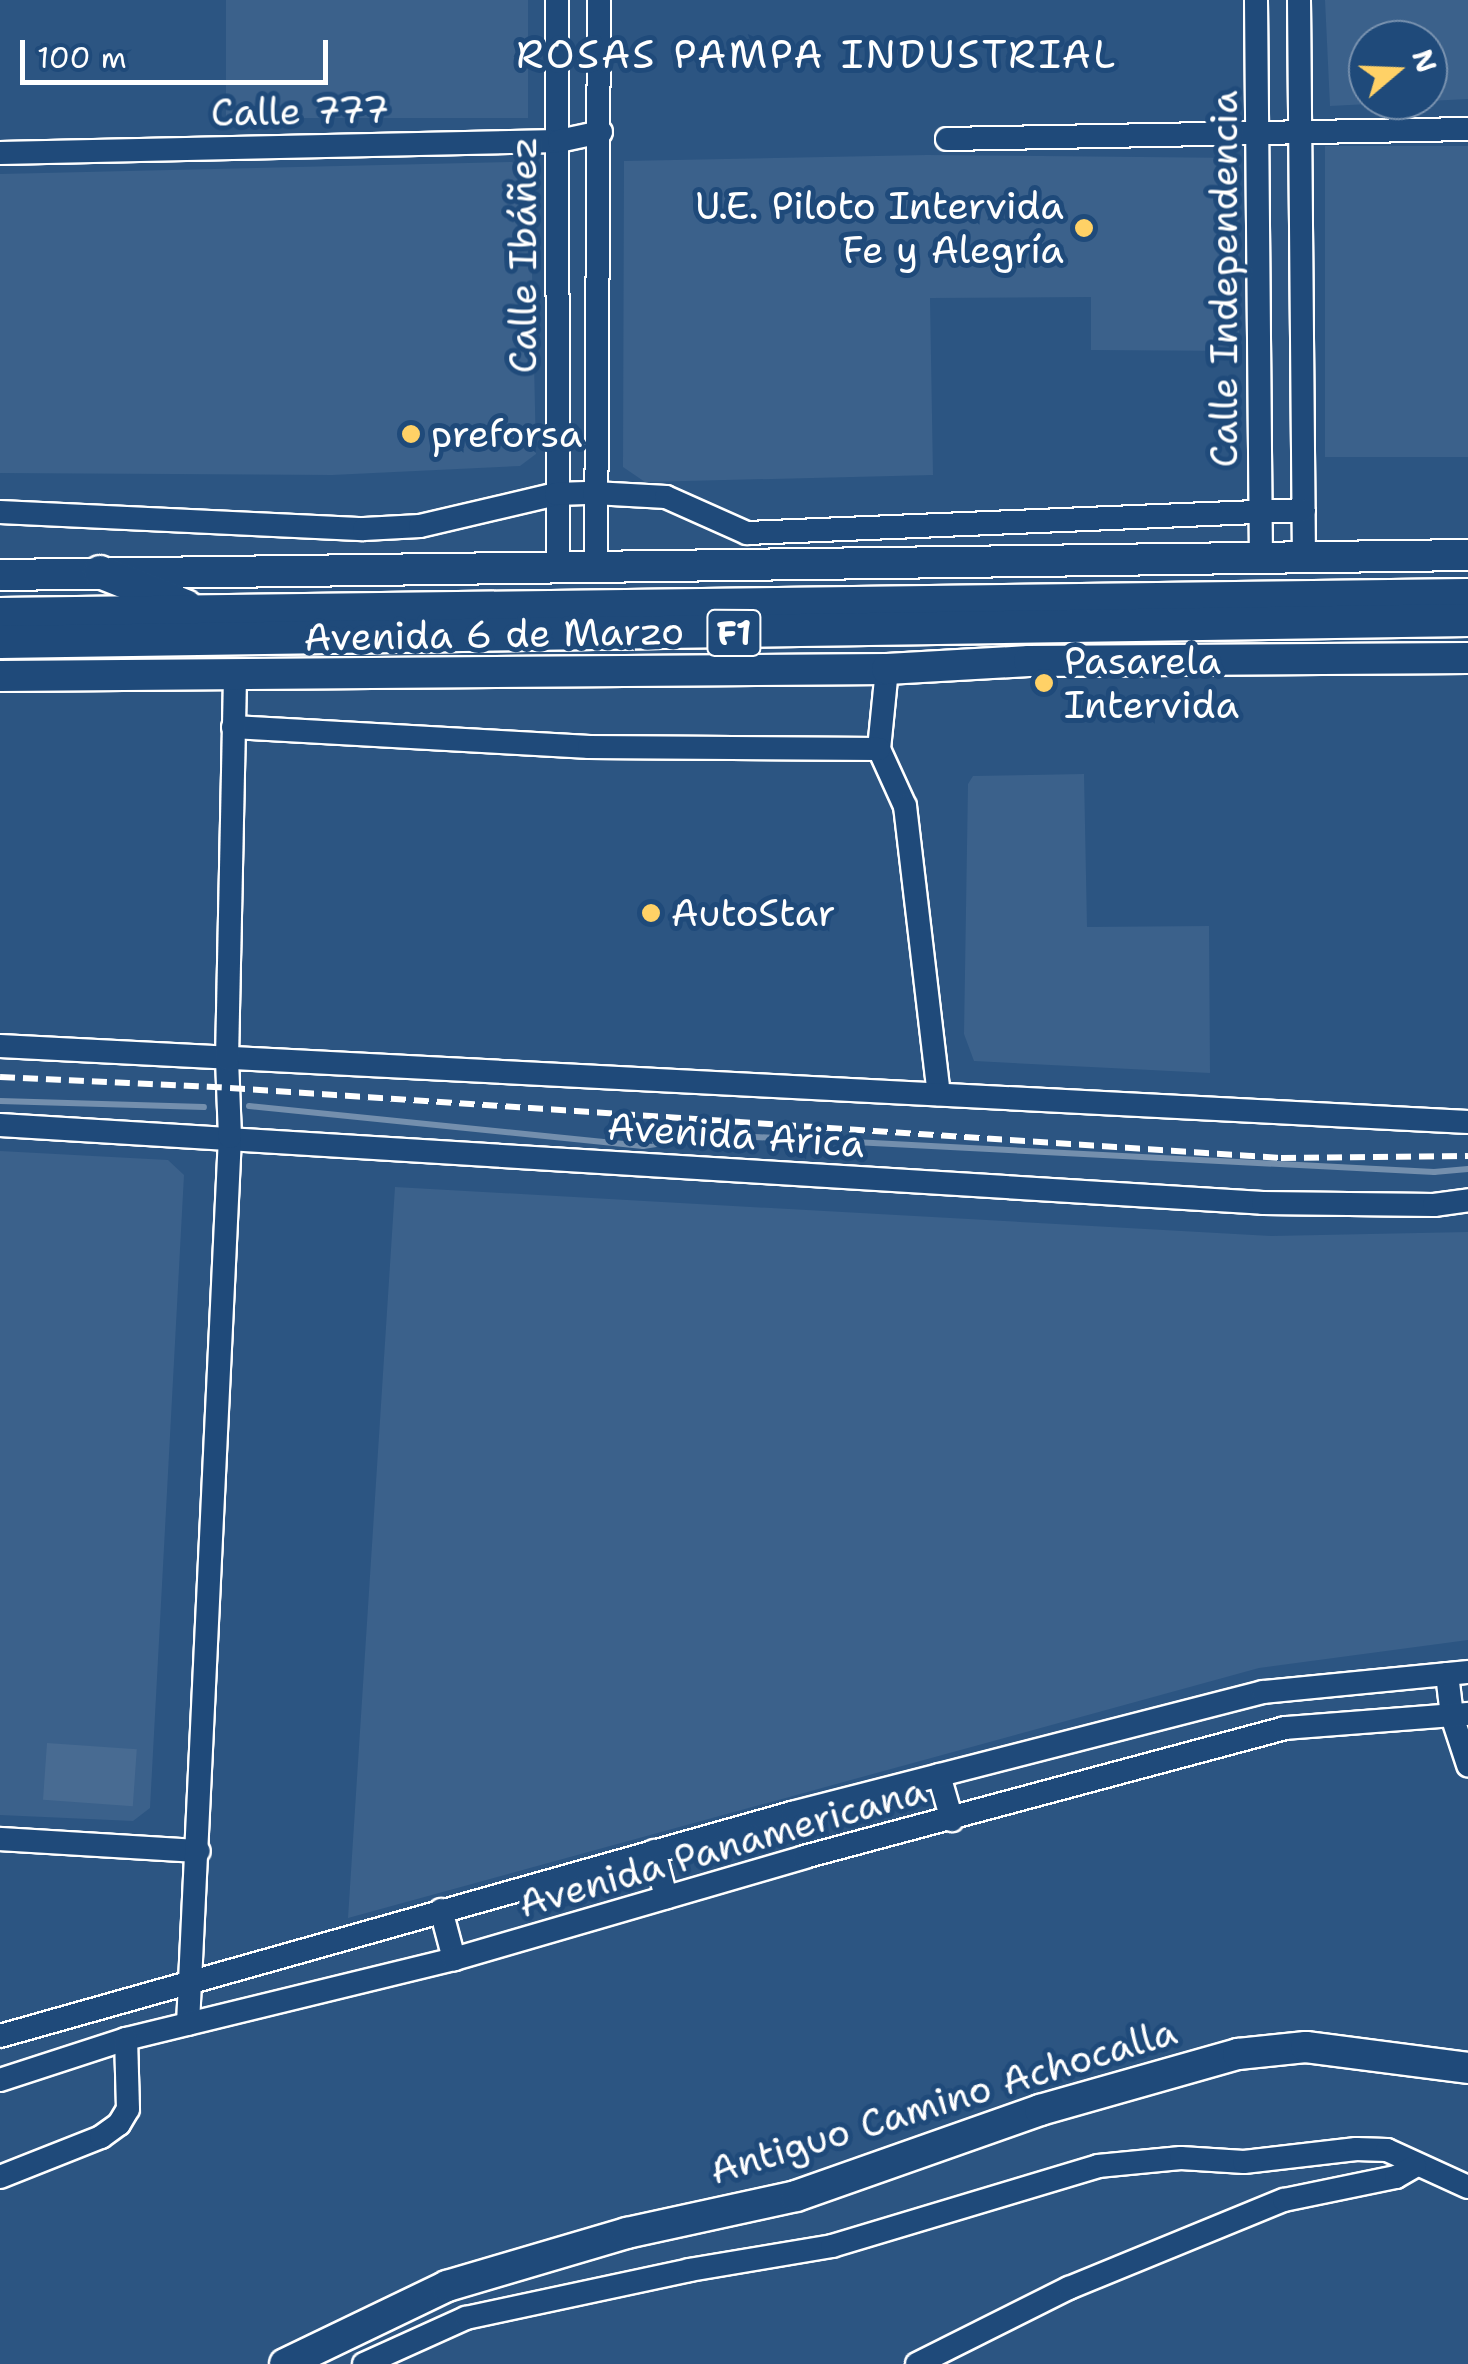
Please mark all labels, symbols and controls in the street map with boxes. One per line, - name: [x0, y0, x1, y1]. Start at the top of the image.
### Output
- scale bar: [25, 20, 332, 82]
- north arrow: [1348, 20, 1448, 120]
- district label: ROSAS PAMPA INDUSTRIAL: [516, 30, 1118, 78]
- text: 100 m: [37, 37, 127, 78]
- text: N: [1403, 44, 1446, 78]
- street label: Calle 777: [210, 87, 390, 135]
- street label: Calle Independencia: [1201, 90, 1247, 468]
- street label: Calle Ibáñez: [500, 137, 546, 373]
- place label: U.E. Piloto Intervida Fe y Alegría: [695, 183, 1064, 272]
- marker: U.E. Piloto Intervida Fe y Alegría: [1073, 217, 1095, 239]
- place label: preforsa: [431, 411, 582, 457]
- marker: preforsa: [400, 423, 422, 445]
- road number: F1: [704, 603, 764, 663]
- street label: Avenida 6 de Marzo: [303, 608, 685, 660]
- place label: Pasarela Intervida: [1064, 638, 1239, 728]
- marker: Pasarela Intervida: [1033, 672, 1055, 694]
- place label: AutoStar: [671, 890, 836, 936]
- marker: AutoStar: [640, 902, 662, 924]
- street label: Avenida Arica: [606, 1103, 866, 1167]
- street label: Avenida Panamericana: [513, 1767, 931, 1927]
- street label: Antiguo Camino Achocalla: [704, 2008, 1182, 2194]

